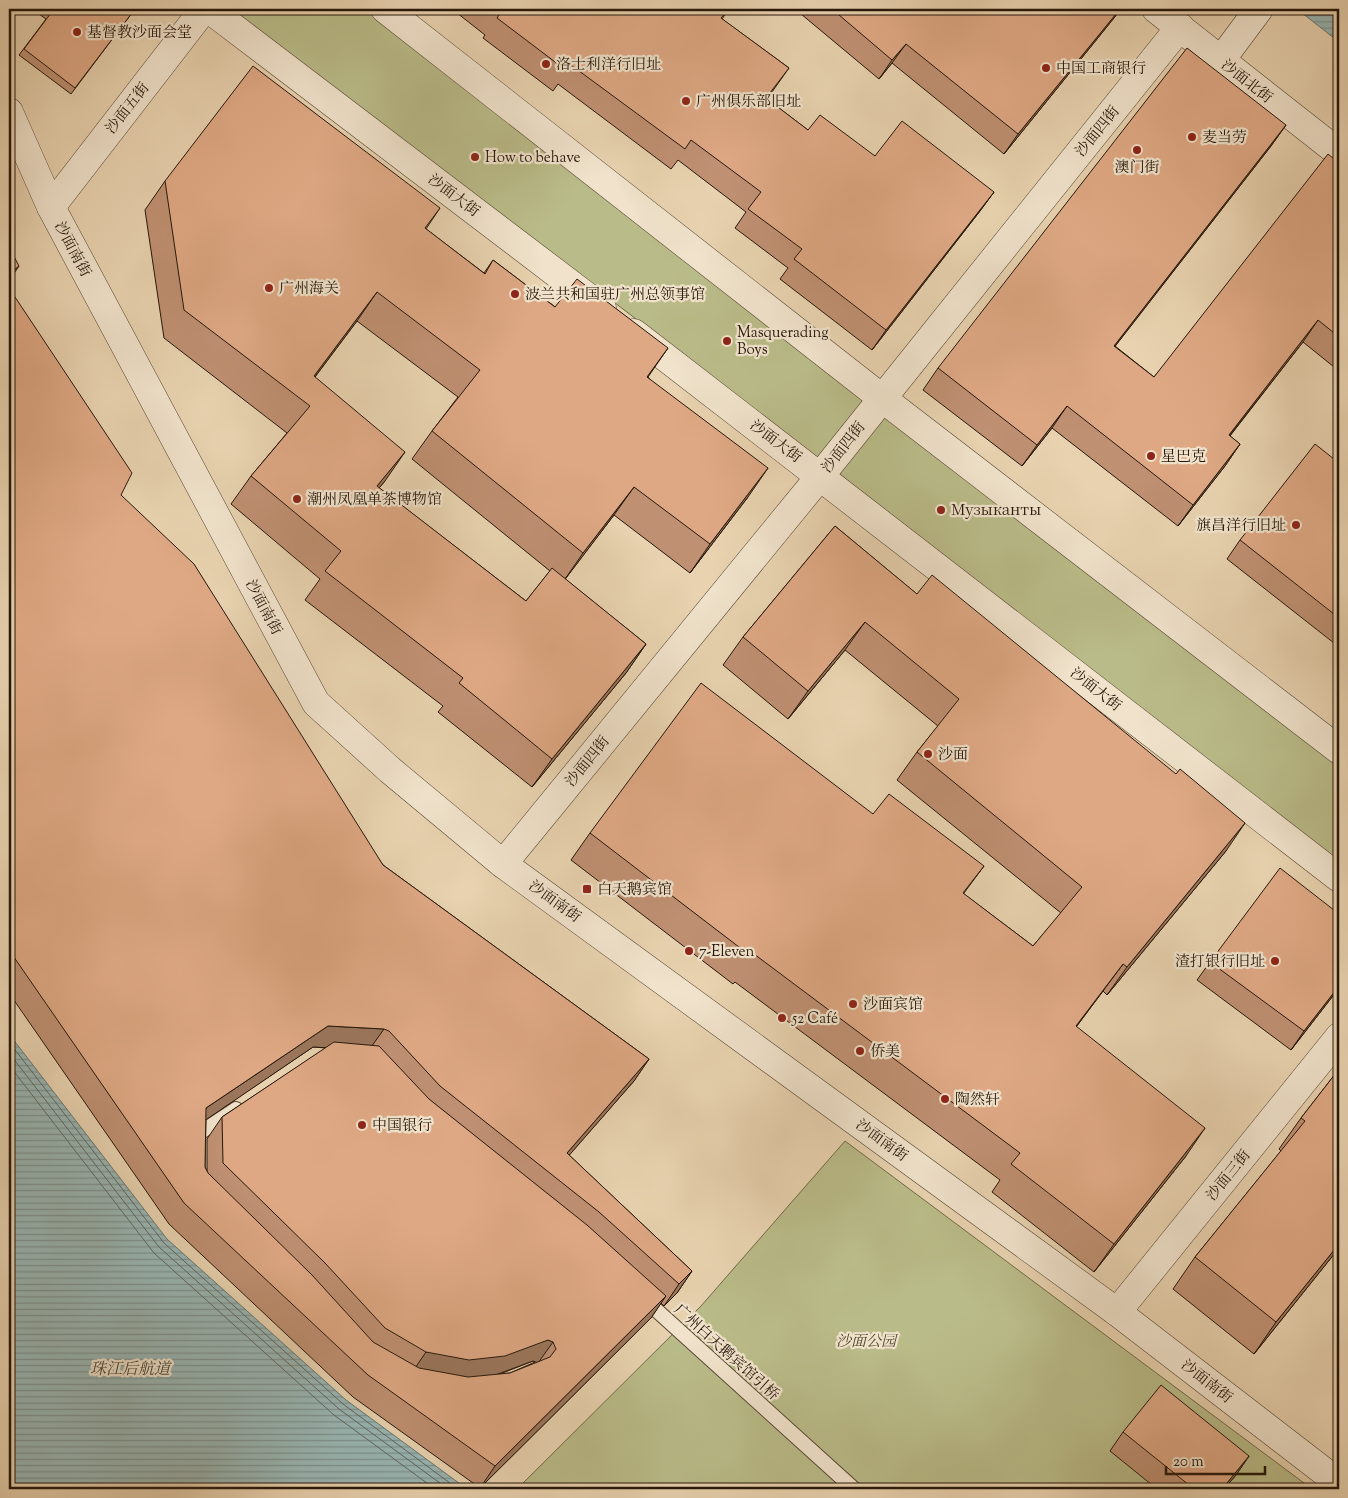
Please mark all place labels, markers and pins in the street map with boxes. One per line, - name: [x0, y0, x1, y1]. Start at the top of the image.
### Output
- place label: 基督教沙面会堂: [87, 23, 192, 44]
- marker: 基督教沙面会堂: [71, 26, 83, 38]
- place label: 洛士利洋行旧址: [556, 55, 661, 76]
- marker: 洛士利洋行旧址: [540, 58, 552, 70]
- place label: 中国工商银行: [1056, 59, 1146, 80]
- marker: 中国工商银行: [1040, 62, 1052, 74]
- place label: 广州俱乐部旧址: [696, 92, 801, 113]
- marker: 广州俱乐部旧址: [680, 95, 692, 107]
- place label: 麦当劳: [1202, 128, 1247, 149]
- marker: 麦当劳: [1186, 131, 1198, 143]
- marker: 澳门街: [1131, 144, 1143, 156]
- place label: How to behave: [485, 148, 581, 169]
- marker: How to behave: [469, 151, 481, 163]
- place label: 澳门街: [1114, 158, 1160, 179]
- place label: 广州海关: [279, 279, 339, 300]
- marker: 广州海关: [263, 282, 275, 294]
- place label: 波兰共和国驻广州总领事馆: [525, 285, 705, 306]
- marker: 波兰共和国驻广州总领事馆: [509, 288, 521, 300]
- place label: Masquerading Boys: [737, 323, 829, 361]
- marker: Masquerading Boys: [721, 335, 733, 347]
- place label: 星巴克: [1161, 447, 1206, 468]
- marker: 星巴克: [1145, 450, 1157, 462]
- place label: 潮州凤凰单茶博物馆: [307, 490, 442, 511]
- marker: 潮州凤凰单茶博物馆: [291, 493, 303, 505]
- place label: Музыканты: [951, 501, 1041, 522]
- marker: Музыканты: [935, 504, 947, 516]
- place label: 旗昌洋行旧址: [1196, 516, 1286, 537]
- marker: 旗昌洋行旧址: [1290, 519, 1302, 531]
- place label: 沙面: [938, 745, 968, 766]
- marker: 沙面: [922, 748, 934, 760]
- place label: 白天鹅宾馆: [597, 880, 672, 901]
- marker: 白天鹅宾馆: [581, 883, 593, 895]
- place label: 7-Eleven: [699, 942, 755, 963]
- marker: 7-Eleven: [683, 945, 695, 957]
- place label: 渣打银行旧址: [1175, 952, 1265, 973]
- marker: 渣打银行旧址: [1269, 955, 1281, 967]
- place label: 沙面宾馆: [863, 995, 923, 1016]
- marker: 沙面宾馆: [847, 998, 859, 1010]
- place label: 52 Café: [791, 1009, 838, 1030]
- marker: 52 Café: [776, 1012, 788, 1024]
- place label: 侨美: [870, 1042, 900, 1063]
- marker: 侨美: [854, 1045, 866, 1057]
- place label: 陶然轩: [955, 1090, 1000, 1111]
- marker: 陶然轩: [939, 1093, 951, 1105]
- place label: 中国银行: [372, 1116, 432, 1137]
- marker: 中国银行: [356, 1119, 368, 1131]

